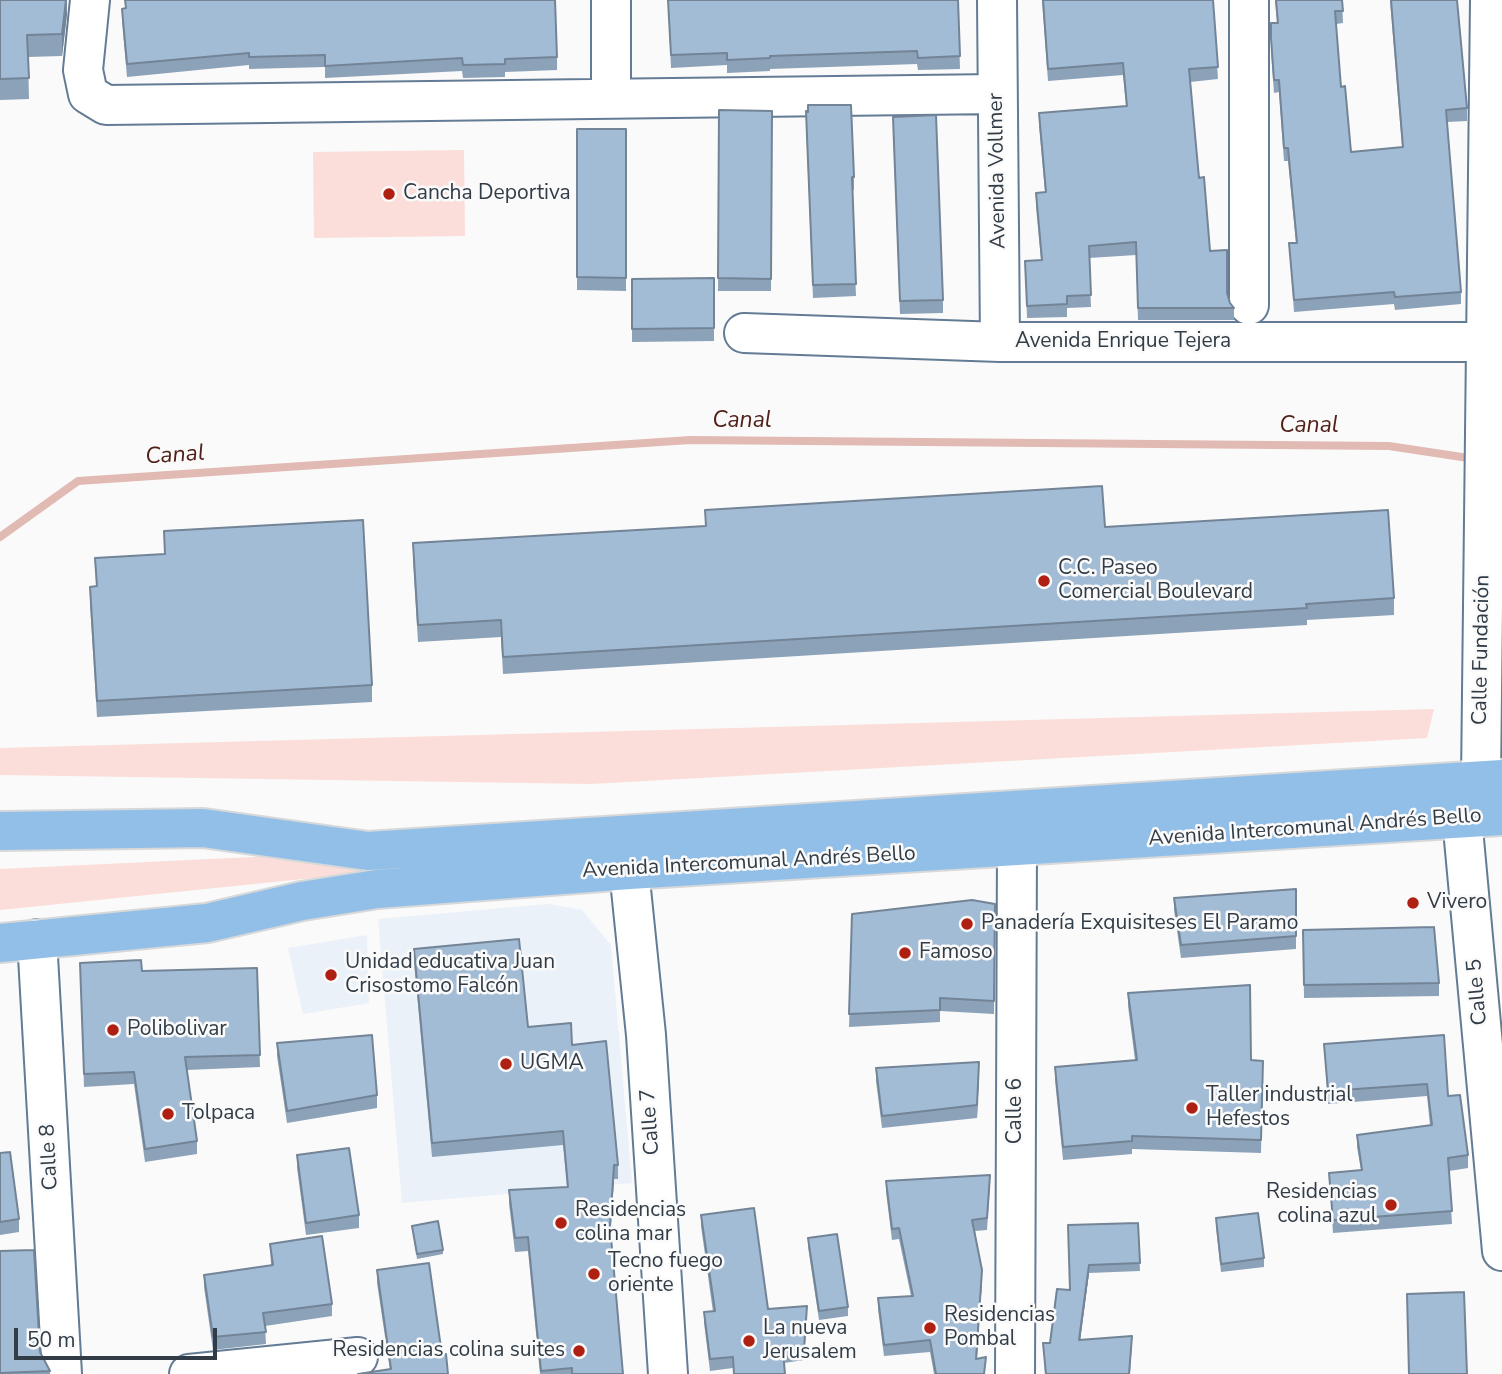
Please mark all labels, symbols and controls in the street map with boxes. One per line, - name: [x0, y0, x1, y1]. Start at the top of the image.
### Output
- street label: Avenida Vollmer: [984, 93, 1012, 249]
- place label: Cancha Deportiva: [403, 181, 571, 207]
- marker: Cancha Deportiva: [381, 186, 397, 202]
- street label: Avenida Enrique Tejera: [1015, 329, 1231, 355]
- water label: Canal: [712, 407, 772, 435]
- water label: Canal: [1279, 412, 1339, 440]
- water label: Canal: [144, 440, 206, 472]
- place label: C.C. Paseo Comercial Boulevard: [1058, 556, 1253, 606]
- marker: C.C. Paseo Comercial Boulevard: [1036, 573, 1052, 589]
- street label: Calle Fundación: [1468, 575, 1496, 725]
- street label: Avenida Intercomunal Andrés Bello: [1148, 804, 1482, 852]
- street label: Avenida Intercomunal Andrés Bello: [582, 842, 916, 884]
- place label: Vivero: [1427, 890, 1487, 916]
- marker: Vivero: [1405, 895, 1421, 911]
- place label: Panadería Exquisiteses El Paramo: [981, 911, 1298, 937]
- marker: Panadería Exquisiteses El Paramo: [959, 916, 975, 932]
- place label: Famoso: [919, 940, 993, 966]
- marker: Famoso: [897, 945, 913, 961]
- place label: Unidad educativa Juan Crisostomo Falcón: [345, 950, 555, 1000]
- street label: Calle 5: [1463, 958, 1493, 1026]
- marker: Unidad educativa Juan Crisostomo Falcón: [323, 967, 339, 983]
- place label: Polibolivar: [127, 1017, 227, 1043]
- marker: Polibolivar: [105, 1022, 121, 1038]
- place label: UGMA: [520, 1051, 584, 1077]
- marker: UGMA: [498, 1056, 514, 1072]
- street label: Calle 6: [1003, 1078, 1029, 1144]
- place label: Taller industrial Hefestos: [1206, 1083, 1352, 1133]
- street label: Calle 7: [636, 1088, 666, 1156]
- marker: Taller industrial Hefestos: [1184, 1100, 1200, 1116]
- place label: Tolpaca: [182, 1101, 255, 1127]
- marker: Tolpaca: [160, 1106, 176, 1122]
- street label: Calle 8: [36, 1123, 64, 1191]
- place label: Residencias colina azul: [1266, 1180, 1377, 1230]
- marker: Residencias colina azul: [1383, 1197, 1399, 1213]
- place label: Residencias colina mar: [575, 1198, 686, 1248]
- marker: Residencias colina mar: [553, 1215, 569, 1231]
- place label: Tecno fuego oriente: [608, 1249, 723, 1299]
- marker: Tecno fuego oriente: [586, 1266, 602, 1282]
- place label: Residencias Pombal: [944, 1303, 1055, 1353]
- scale bar: [18, 1314, 220, 1358]
- place label: La nueva Jerusalem: [763, 1316, 857, 1366]
- marker: Residencias Pombal: [922, 1320, 938, 1336]
- text: 50 m: [27, 1326, 76, 1354]
- marker: La nueva Jerusalem: [741, 1333, 757, 1349]
- place label: Residencias colina suites: [332, 1338, 565, 1364]
- marker: Residencias colina suites: [571, 1343, 587, 1359]

